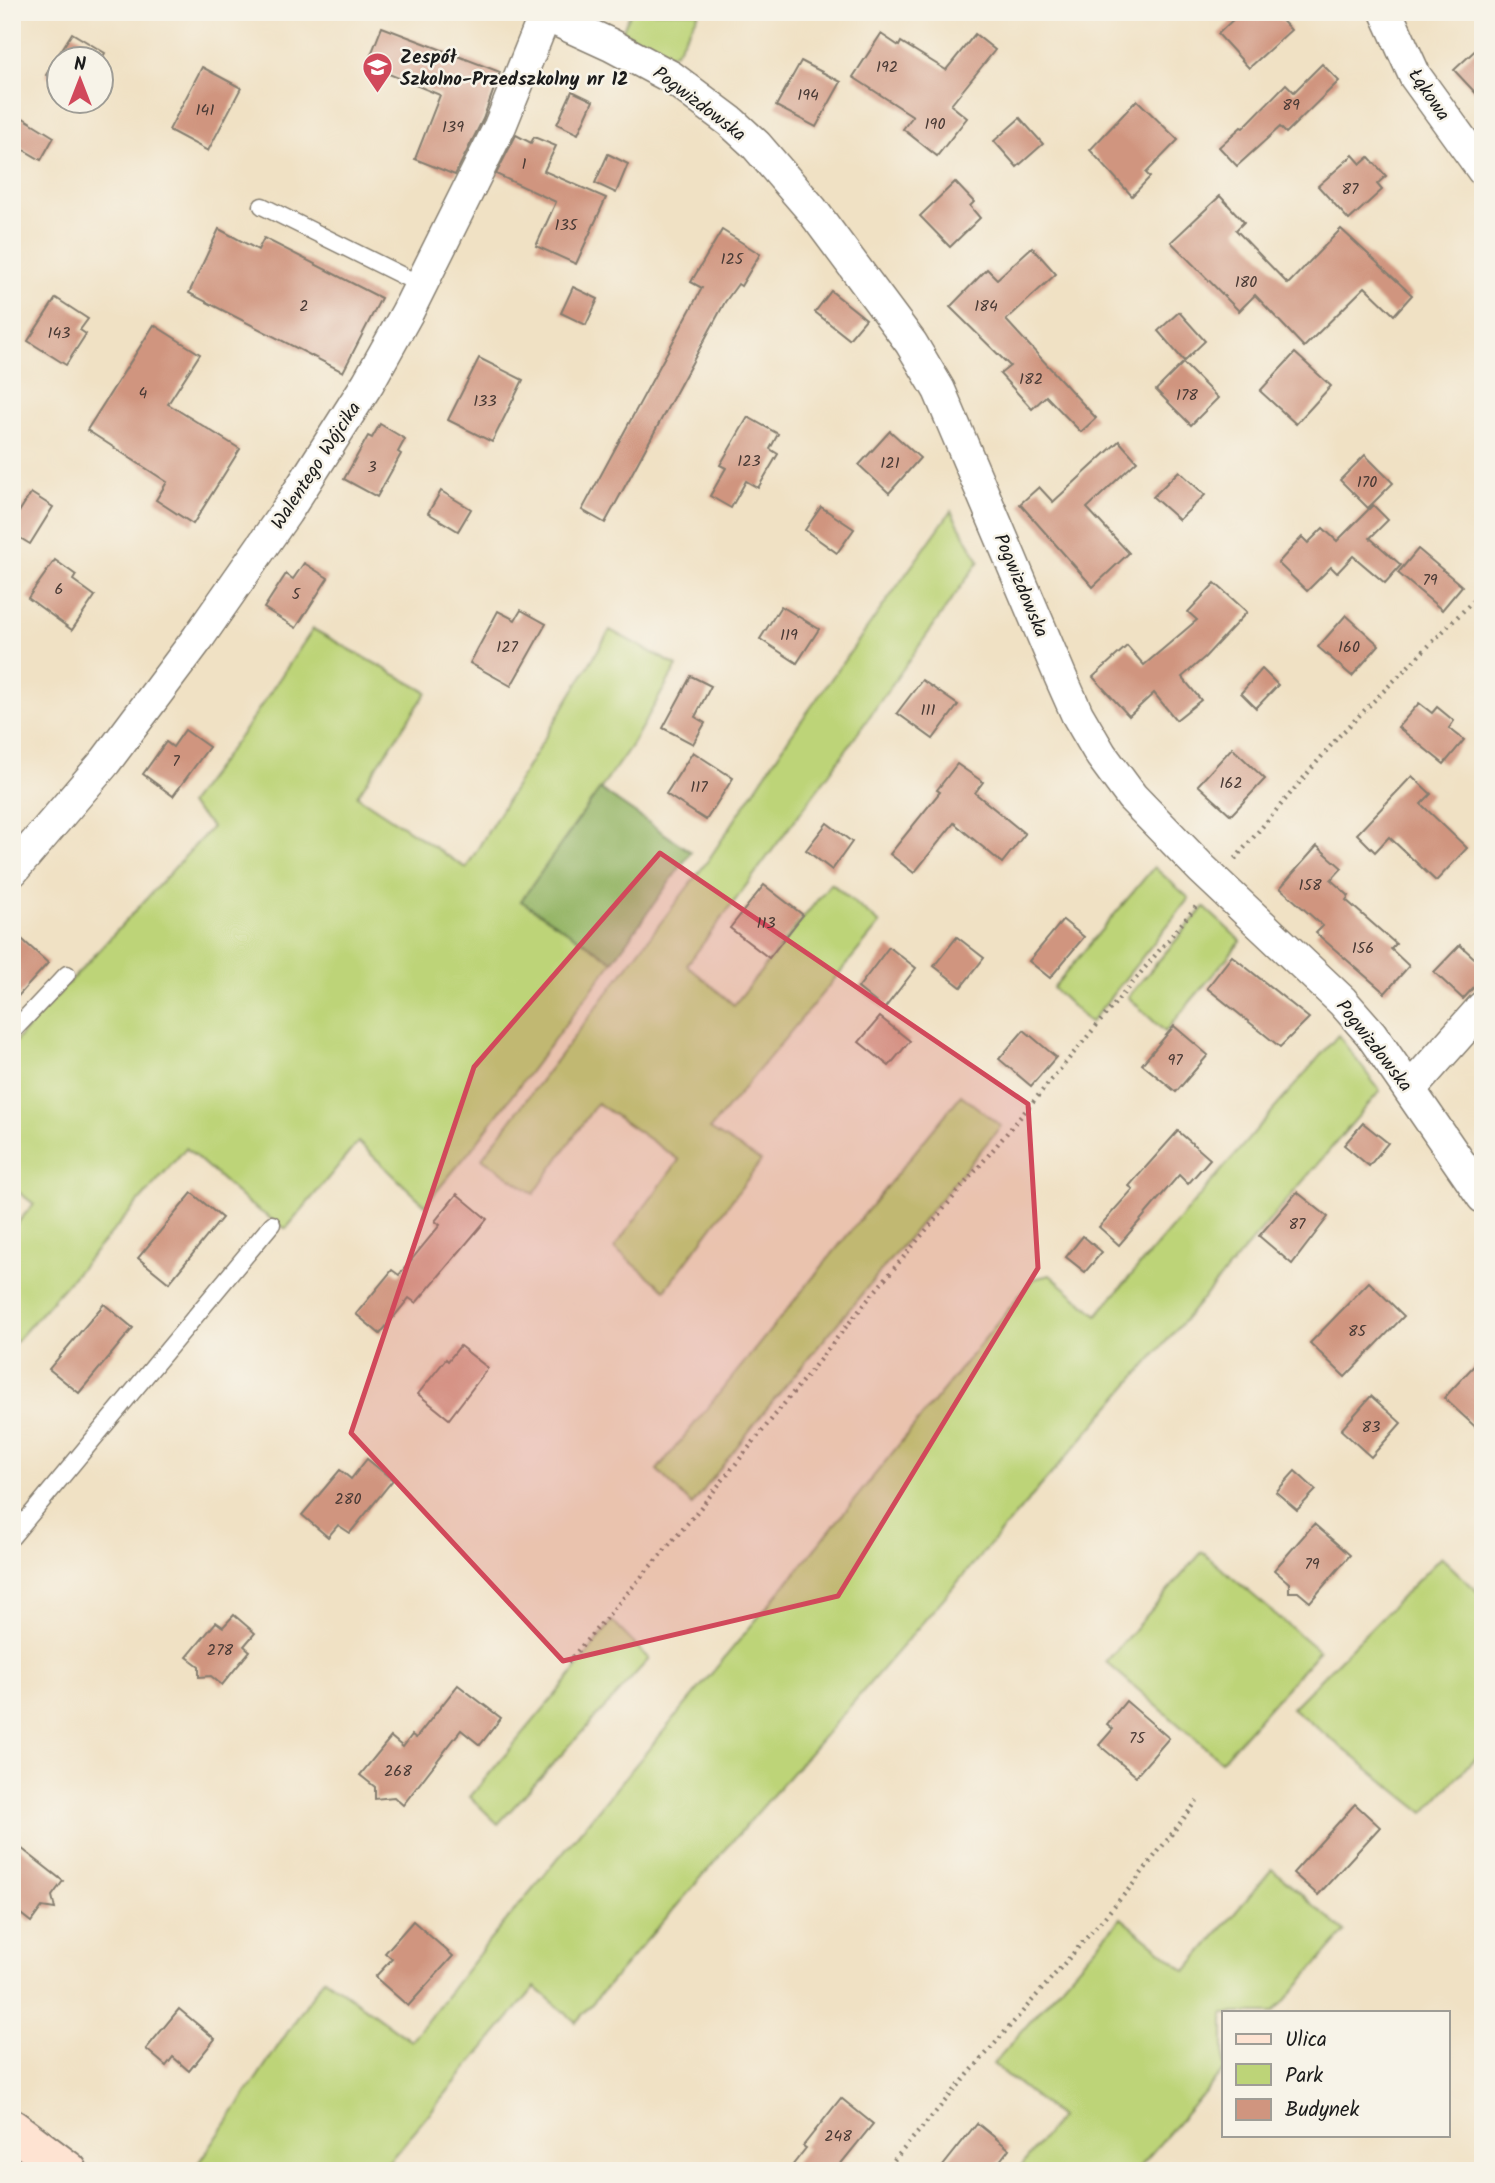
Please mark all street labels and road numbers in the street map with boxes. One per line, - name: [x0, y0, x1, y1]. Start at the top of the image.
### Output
- street label: Pogwizdowska: [646, 59, 752, 150]
- street label: Łąkowa: [1400, 63, 1457, 128]
- street label: Walentego Wójcika: [264, 396, 369, 536]
- street label: Pogwizdowska: [985, 529, 1056, 642]
- street label: Pogwizdowska: [1328, 993, 1419, 1099]

